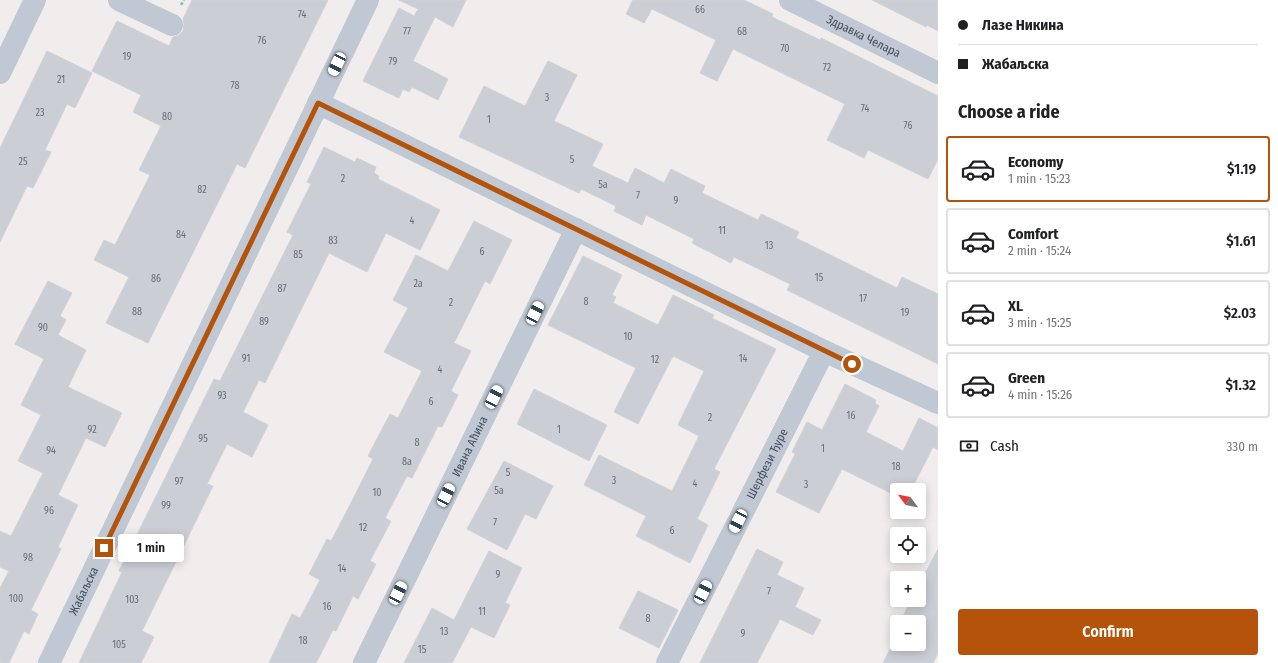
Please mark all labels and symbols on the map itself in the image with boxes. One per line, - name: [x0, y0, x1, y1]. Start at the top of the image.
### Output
- house number: 66: [695, 4, 705, 16]
- house number: 74: [298, 9, 306, 21]
- street label: Здравка Челара: [824, 12, 903, 60]
- house number: 77: [403, 26, 411, 38]
- house number: 68: [737, 26, 747, 38]
- house number: 76: [258, 35, 266, 47]
- house number: 70: [780, 43, 790, 55]
- house number: 19: [123, 51, 132, 63]
- car: [326, 51, 348, 77]
- house number: 79: [389, 56, 398, 68]
- house number: 72: [823, 62, 832, 74]
- house number: 21: [57, 74, 65, 86]
- house number: 78: [231, 80, 239, 92]
- house number: 3: [545, 92, 550, 104]
- house number: 74: [861, 103, 869, 115]
- house number: 23: [36, 107, 45, 119]
- house number: 80: [162, 111, 172, 123]
- house number: 1: [487, 114, 491, 126]
- house number: 76: [904, 120, 912, 132]
- house number: 5: [570, 154, 575, 166]
- house number: 25: [19, 156, 28, 168]
- house number: 2: [341, 173, 346, 185]
- house number: 5a: [598, 179, 608, 191]
- house number: 82: [197, 184, 207, 196]
- house number: 7: [636, 190, 640, 202]
- house number: 9: [674, 195, 679, 207]
- house number: 4: [410, 215, 415, 227]
- house number: 11: [718, 225, 726, 237]
- house number: 84: [176, 229, 186, 241]
- house number: 83: [328, 235, 338, 247]
- house number: 13: [765, 240, 774, 252]
- house number: 6: [480, 246, 485, 258]
- house number: 85: [293, 249, 303, 261]
- house number: 15: [815, 272, 824, 284]
- house number: 86: [151, 273, 161, 285]
- house number: 2a: [413, 278, 423, 290]
- house number: 87: [278, 283, 286, 295]
- house number: 17: [859, 293, 867, 305]
- house number: 8: [584, 296, 589, 308]
- house number: 2: [449, 297, 454, 309]
- car: [524, 300, 546, 326]
- house number: 88: [132, 306, 142, 318]
- house number: 19: [901, 307, 910, 319]
- house number: 89: [259, 316, 269, 328]
- house number: 90: [38, 322, 48, 334]
- house number: 10: [623, 331, 633, 343]
- house number: 91: [242, 353, 250, 365]
- house number: 14: [739, 353, 748, 365]
- house number: 12: [651, 354, 660, 366]
- route start: [843, 355, 861, 373]
- house number: 4: [438, 364, 443, 376]
- car: [483, 384, 505, 410]
- house number: 93: [217, 390, 227, 402]
- house number: 6: [429, 396, 434, 408]
- house number: 16: [847, 410, 855, 422]
- house number: 2: [708, 412, 713, 424]
- street label: Ивана Аћина: [449, 414, 491, 479]
- house number: 92: [87, 424, 97, 436]
- house number: 1: [557, 424, 561, 436]
- street label: Шерфези Ђуре: [744, 426, 791, 501]
- house number: 95: [198, 433, 208, 445]
- house number: 8: [415, 437, 420, 449]
- house number: 1: [821, 443, 825, 455]
- house number: 94: [46, 445, 56, 457]
- house number: 8a: [402, 456, 412, 468]
- house number: 18: [892, 461, 900, 473]
- house number: 5: [506, 467, 511, 479]
- house number: 3: [612, 475, 617, 487]
- house number: 97: [175, 476, 183, 488]
- house number: 4: [693, 478, 698, 490]
- house number: 3: [804, 479, 809, 491]
- car: [435, 482, 457, 508]
- north arrow: [890, 483, 926, 519]
- house number: 5a: [494, 485, 504, 497]
- house number: 10: [372, 487, 382, 499]
- house number: 99: [161, 500, 171, 512]
- house number: 96: [44, 505, 54, 517]
- car: [727, 508, 749, 534]
- house number: 7: [493, 517, 497, 529]
- house number: 12: [359, 522, 368, 534]
- house number: 6: [670, 525, 675, 537]
- callout: 1 min: [118, 534, 184, 562]
- route end: [95, 539, 113, 557]
- house number: 98: [23, 552, 33, 564]
- house number: 14: [338, 563, 347, 575]
- street label: Жабаљска: [66, 564, 101, 617]
- house number: 9: [496, 569, 501, 581]
- car: [692, 579, 714, 605]
- car: [387, 580, 409, 606]
- house number: 7: [767, 586, 771, 598]
- house number: 100: [9, 593, 23, 605]
- house number: 103: [125, 594, 139, 606]
- house number: 16: [323, 601, 331, 613]
- house number: 11: [478, 606, 486, 618]
- house number: 8: [646, 613, 651, 625]
- house number: 13: [440, 626, 449, 638]
- house number: 9: [741, 628, 746, 640]
- house number: 18: [299, 635, 307, 647]
- house number: 105: [112, 639, 126, 651]
- house number: 15: [418, 644, 427, 656]

